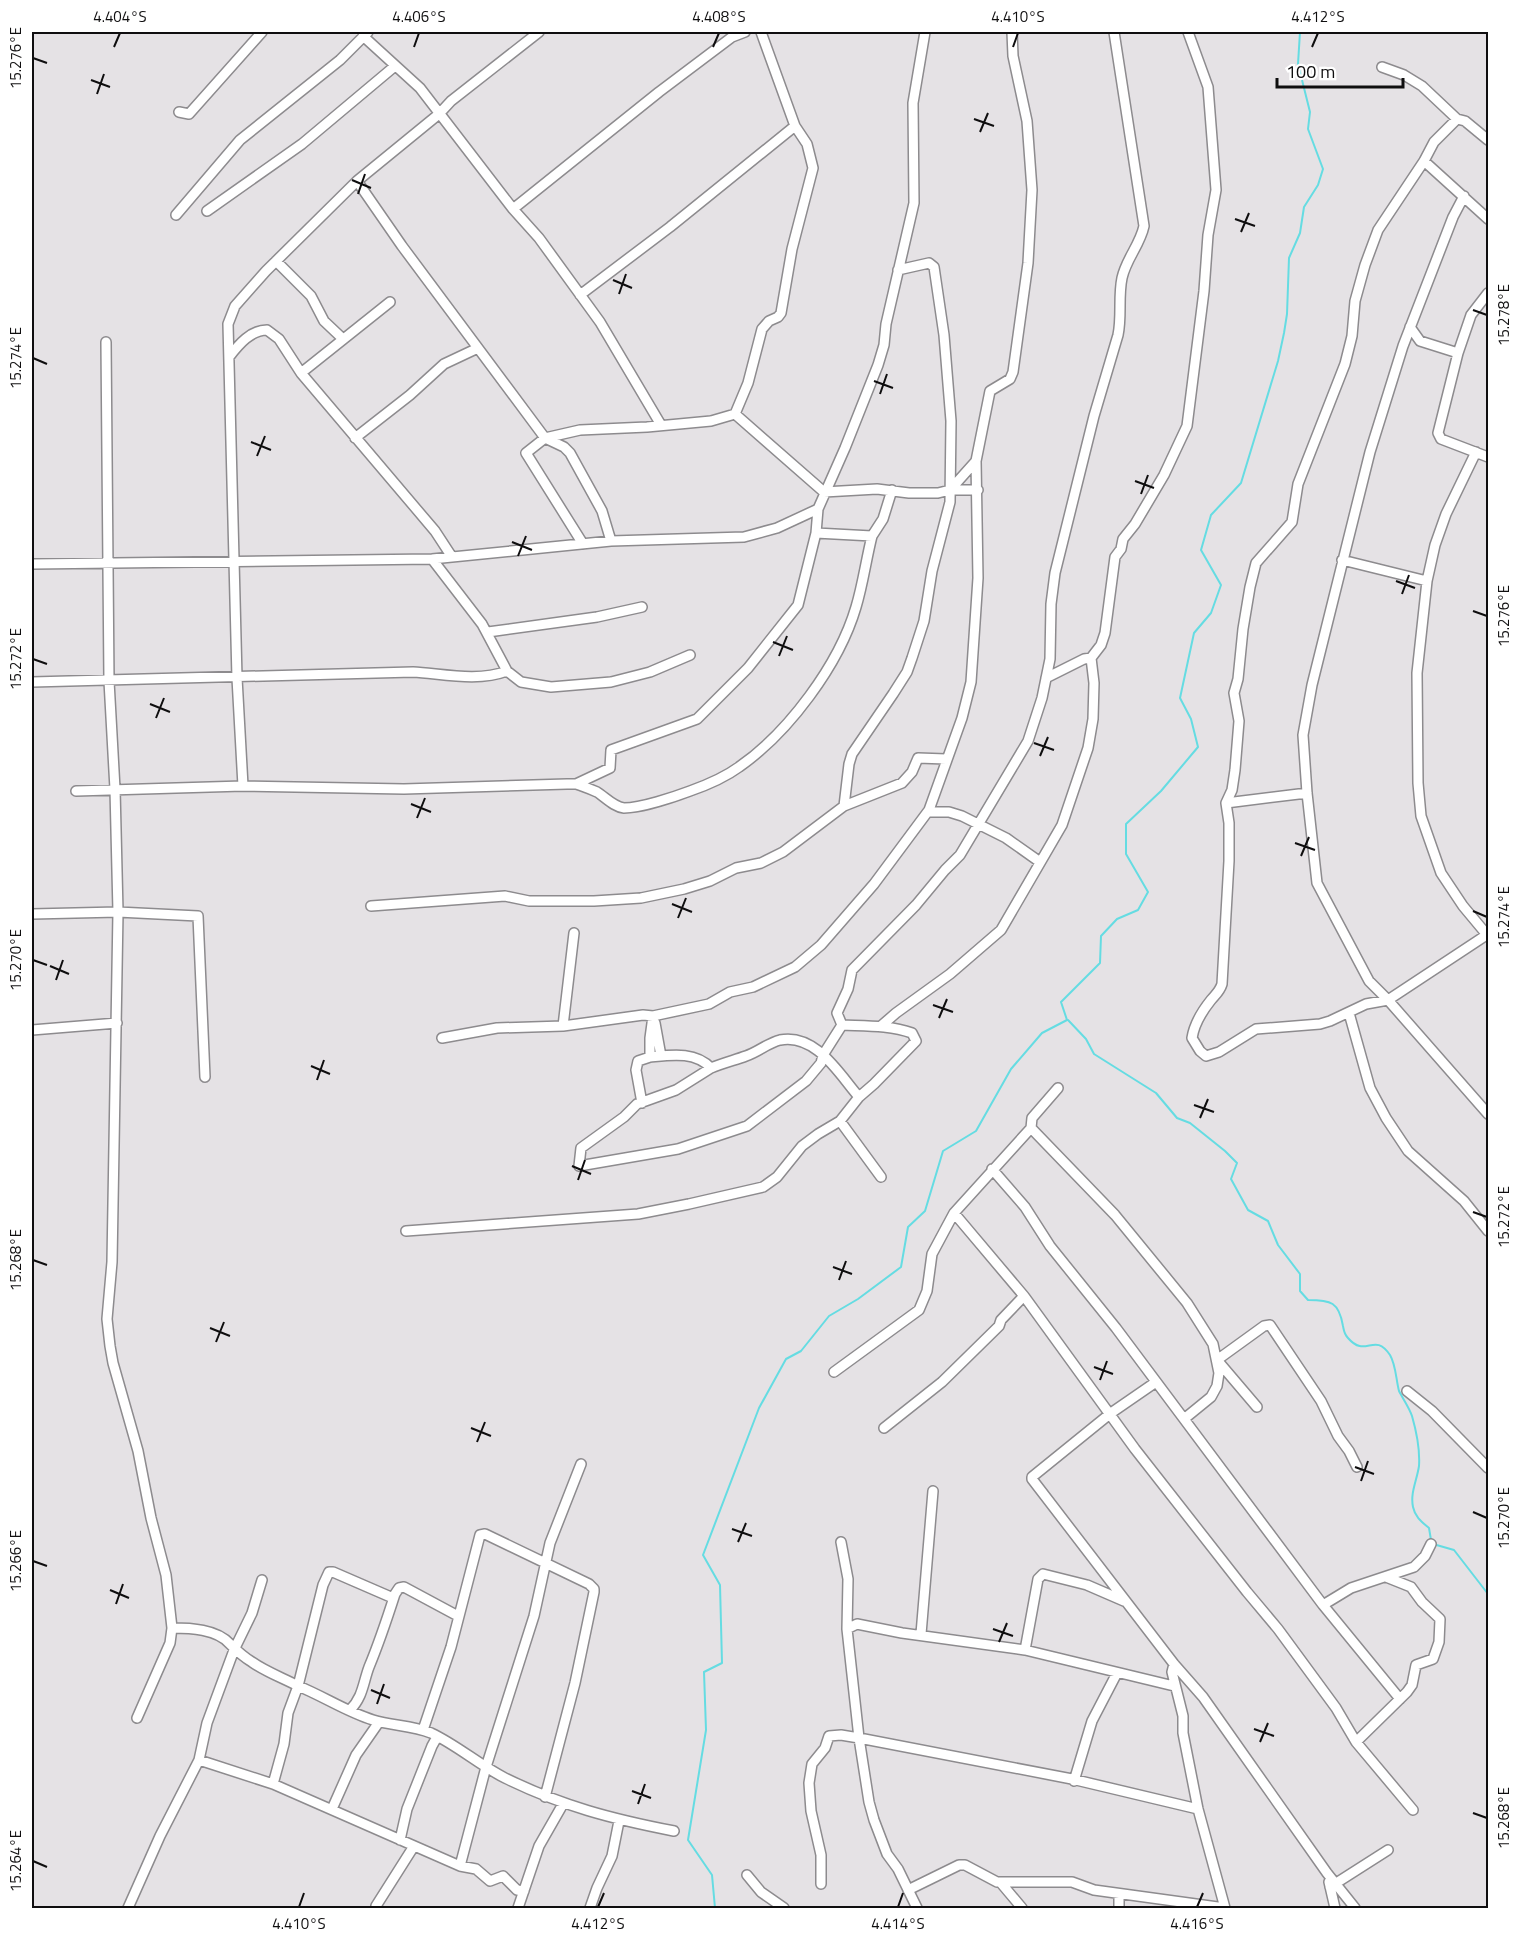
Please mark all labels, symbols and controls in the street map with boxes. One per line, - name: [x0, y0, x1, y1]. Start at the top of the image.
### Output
- text: 4.404°S: [93, 5, 147, 28]
- text: 4.406°S: [392, 5, 446, 28]
- text: 4.408°S: [692, 5, 746, 28]
- text: 4.410°S: [991, 5, 1045, 28]
- text: 4.412°S: [1291, 5, 1345, 28]
- text: 15.276°E: [4, 27, 27, 89]
- scale bar: [1277, 51, 1403, 89]
- text: 100 m: [1286, 58, 1335, 85]
- text: 15.278°E: [1492, 284, 1515, 346]
- text: 15.274°E: [4, 327, 27, 389]
- text: 15.276°E: [1492, 585, 1515, 647]
- text: 15.272°E: [4, 628, 27, 690]
- text: 15.274°E: [1492, 886, 1515, 948]
- text: 15.270°E: [4, 929, 27, 991]
- text: 15.272°E: [1492, 1186, 1515, 1248]
- text: 15.268°E: [4, 1229, 27, 1291]
- text: 15.270°E: [1492, 1487, 1515, 1549]
- text: 15.266°E: [4, 1530, 27, 1592]
- text: 15.268°E: [1492, 1787, 1515, 1849]
- text: 15.264°E: [4, 1830, 27, 1892]
- text: 4.410°S: [272, 1912, 326, 1935]
- text: 4.412°S: [571, 1912, 625, 1935]
- text: 4.414°S: [871, 1912, 925, 1935]
- text: 4.416°S: [1170, 1912, 1224, 1935]

